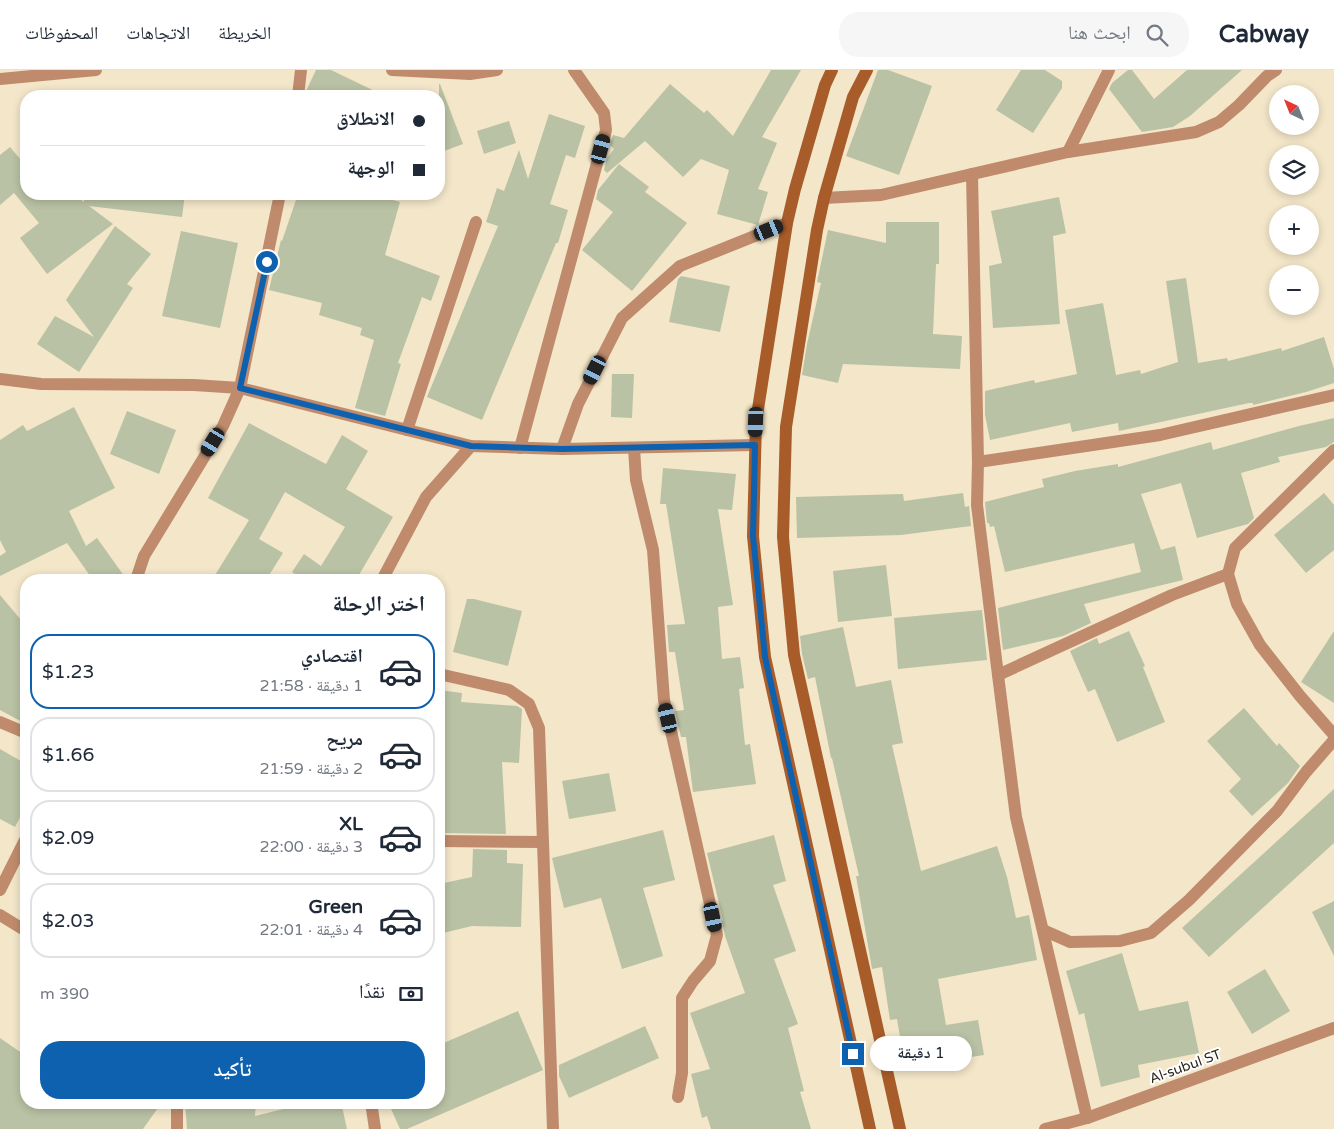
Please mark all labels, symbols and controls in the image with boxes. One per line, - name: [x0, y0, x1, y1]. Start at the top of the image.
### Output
- search box: [839, 12, 1189, 57]
- text: Cabway: [1219, 20, 1309, 49]
- icon: search: [1143, 21, 1171, 49]
- text: المحفوظات: [25, 22, 98, 44]
- text: الاتجاهات: [126, 22, 190, 44]
- text: الخريطة: [218, 22, 271, 44]
- text: ابحث هنا: [1068, 22, 1131, 44]
- north arrow: [1269, 85, 1319, 135]
- map controls: [1269, 85, 1319, 315]
- text: الانطلاق: [336, 108, 395, 130]
- car: [589, 133, 612, 165]
- button: layers: [1269, 145, 1319, 195]
- text: الوجهة: [347, 157, 395, 179]
- button: +: [1269, 205, 1319, 255]
- car: [752, 217, 785, 243]
- route start: [256, 251, 278, 273]
- button: −: [1269, 265, 1319, 315]
- car: [581, 353, 608, 387]
- car: [747, 407, 764, 437]
- car: [198, 425, 227, 459]
- text: اختر الرحلة: [333, 591, 425, 617]
- text: اقتصادي: [301, 645, 363, 667]
- icon: car: [378, 649, 423, 694]
- text: $1.23: [42, 661, 94, 683]
- text: 1 دقيقة · 21:58: [259, 676, 363, 696]
- car: [657, 702, 678, 734]
- text: مريح: [326, 728, 363, 750]
- icon: car: [378, 732, 423, 777]
- text: $1.66: [42, 744, 94, 766]
- text: 2 دقيقة · 21:59: [259, 759, 363, 779]
- text: XL: [339, 813, 363, 835]
- icon: car: [378, 815, 423, 860]
- text: $2.09: [42, 827, 94, 849]
- text: 3 دقيقة · 22:00: [259, 837, 363, 857]
- text: Green: [309, 896, 363, 918]
- icon: car: [378, 898, 423, 943]
- car: [702, 901, 723, 933]
- text: $2.03: [42, 910, 94, 932]
- text: 4 دقيقة · 22:01: [259, 920, 363, 940]
- icon: cash: [397, 980, 425, 1008]
- text: نقدًا: [359, 981, 385, 1003]
- text: 390 m: [40, 984, 89, 1004]
- callout: 1 دقيقة: [870, 1036, 973, 1072]
- button: تأكيد: [40, 1041, 425, 1099]
- route end: [842, 1043, 864, 1065]
- text: 1 دقيقة: [897, 1043, 945, 1063]
- street label: Al-subul ST: [1147, 1045, 1224, 1087]

